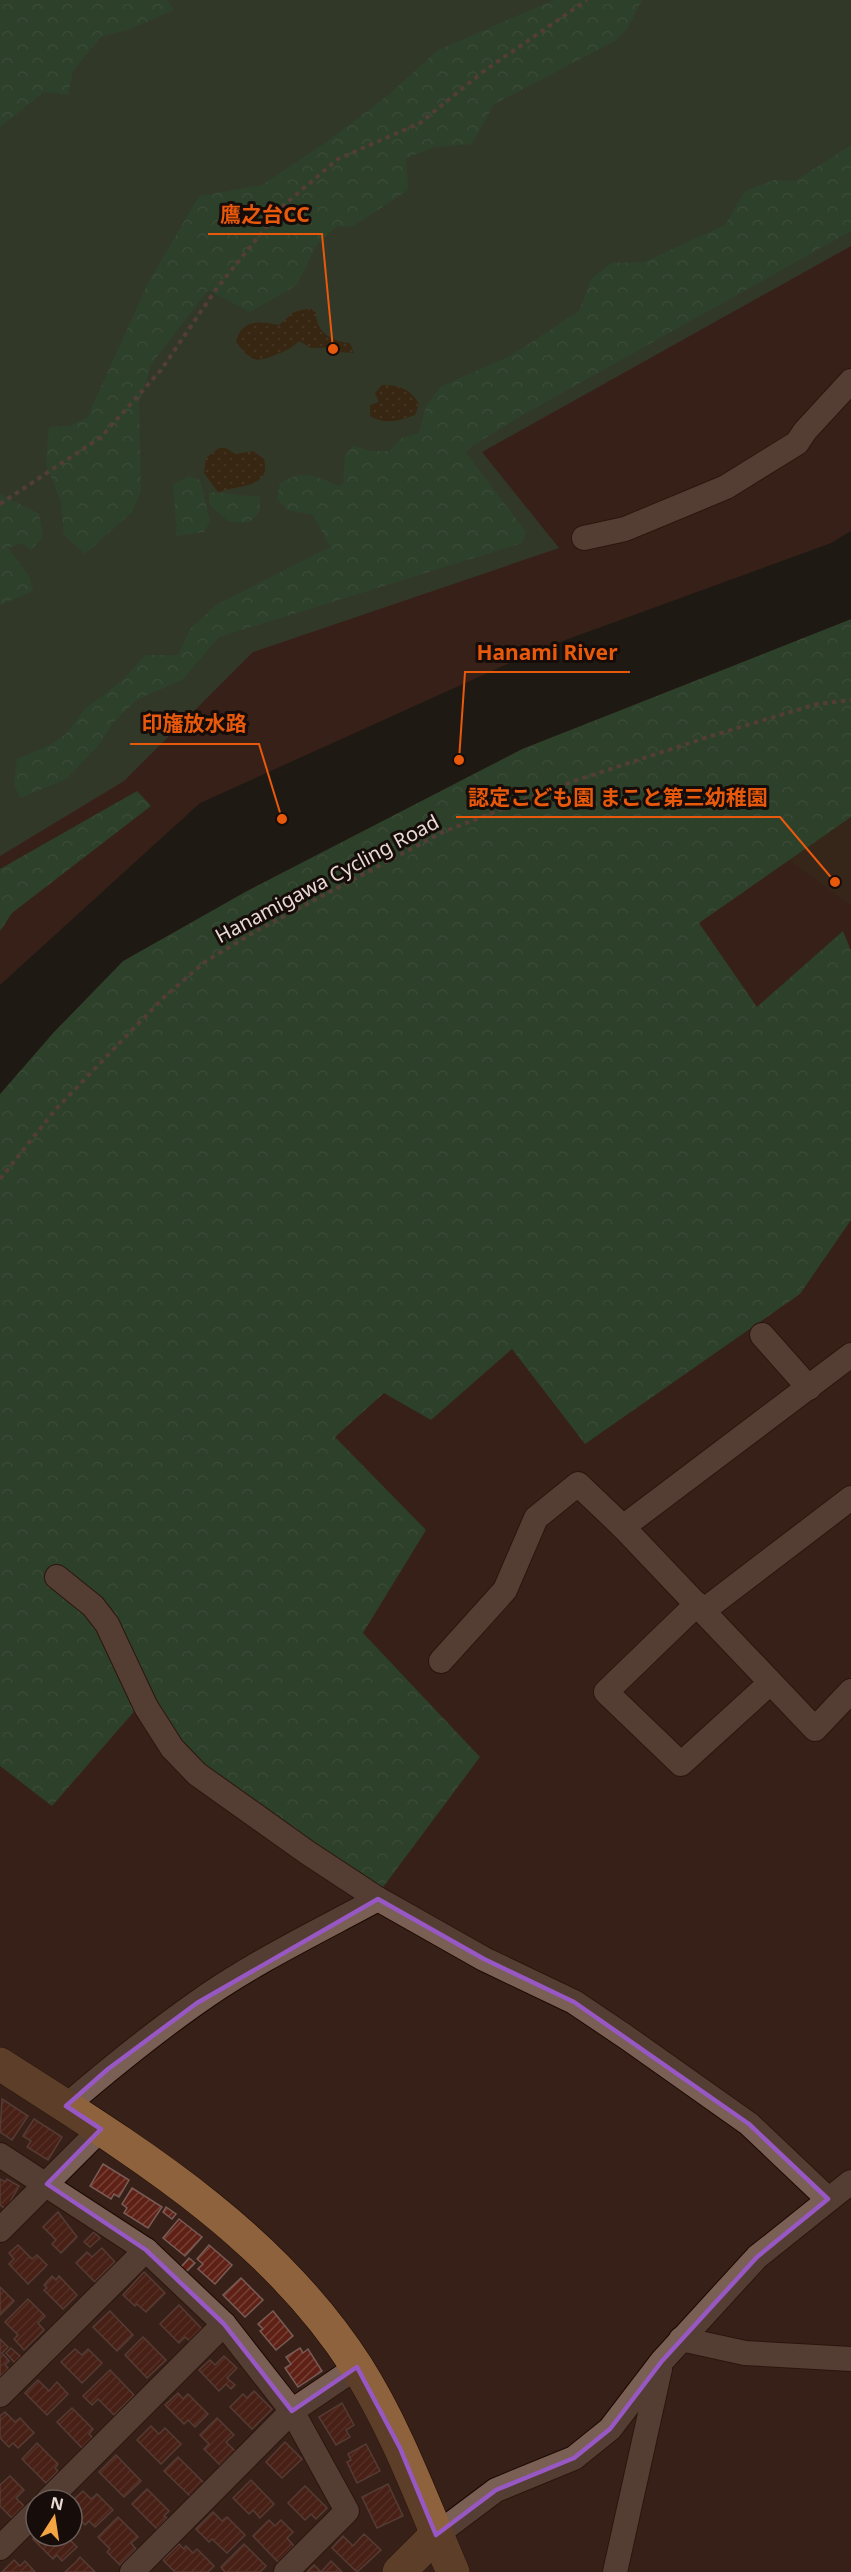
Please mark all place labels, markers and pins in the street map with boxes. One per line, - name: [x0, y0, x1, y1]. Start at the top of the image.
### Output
- callout: 鷹之台CC: [208, 195, 322, 234]
- callout: Hanami River: [465, 633, 630, 672]
- callout: 印旛放水路: [130, 705, 259, 744]
- callout: 認定こども園 まこと第三幼稚園: [456, 778, 780, 817]

